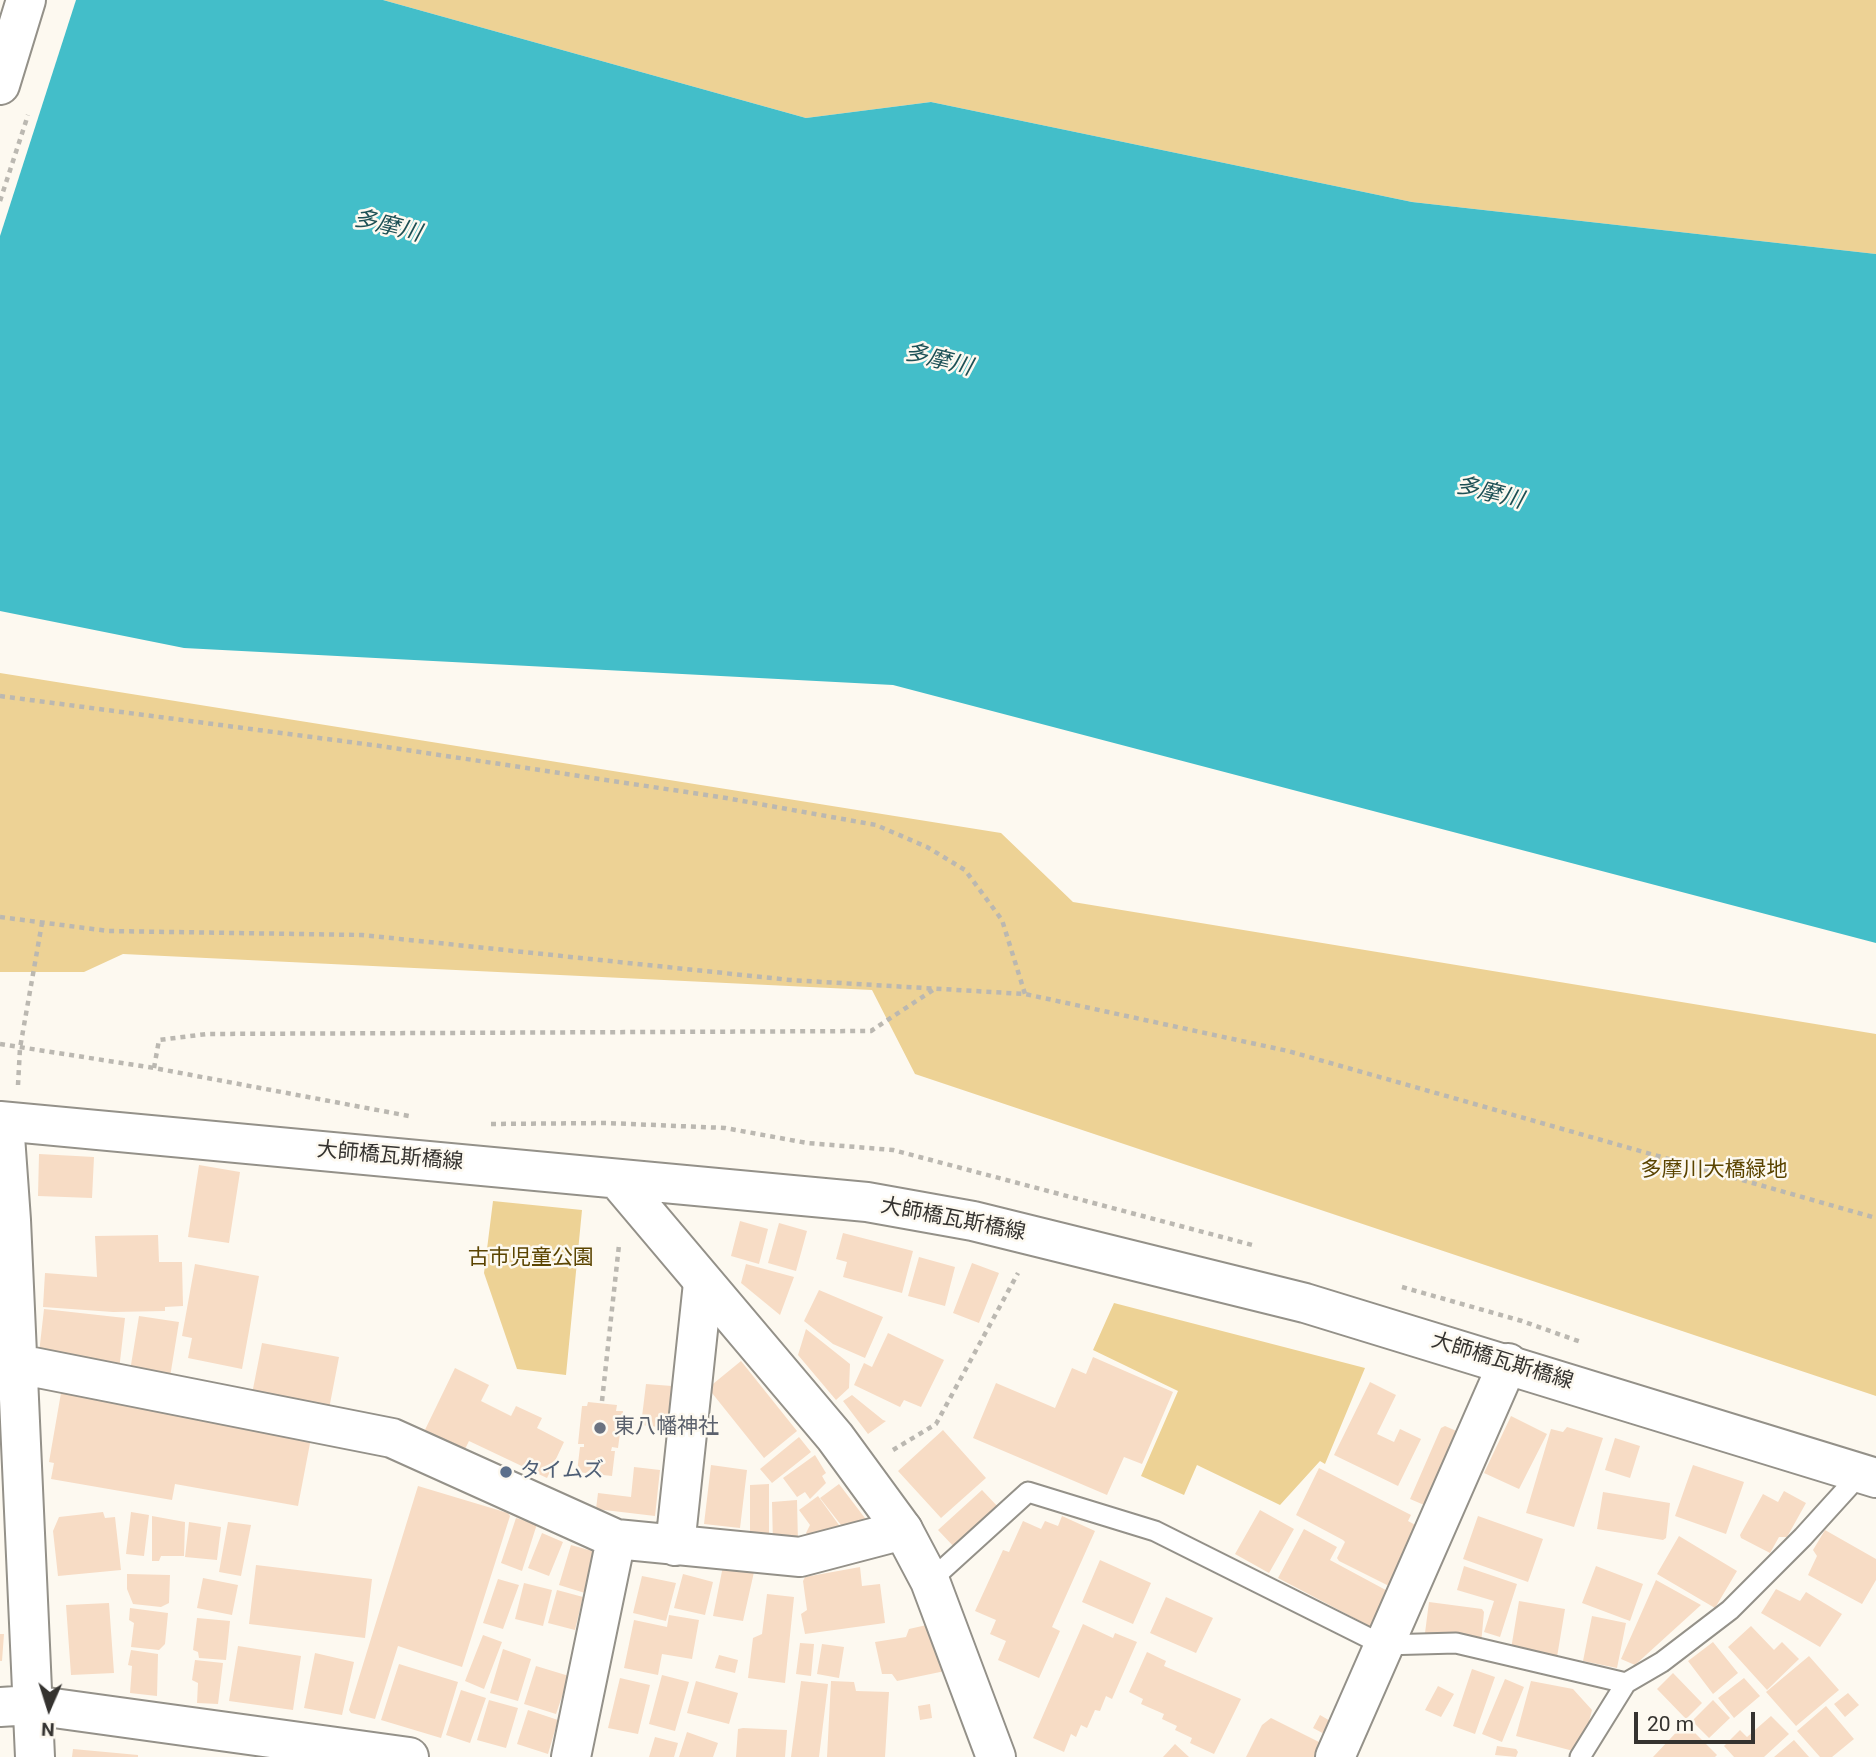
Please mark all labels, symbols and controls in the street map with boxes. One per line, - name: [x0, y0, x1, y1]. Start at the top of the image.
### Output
- water label: 多摩川: [350, 205, 424, 249]
- water label: 多摩川: [901, 339, 975, 383]
- water label: 多摩川: [1452, 472, 1526, 516]
- street label: 大師橋瓦斯橋線: [316, 1138, 464, 1176]
- park label: 多摩川大橋緑地: [1641, 1158, 1787, 1184]
- street label: 大師橋瓦斯橋線: [878, 1194, 1028, 1246]
- park label: 古市児童公園: [468, 1246, 594, 1272]
- street label: 大師橋瓦斯橋線: [1428, 1328, 1576, 1396]
- place label: 東八幡神社: [614, 1415, 719, 1441]
- marker: 東八幡神社: [592, 1420, 608, 1436]
- place label: タイムズ: [520, 1459, 604, 1485]
- marker: タイムズ: [498, 1464, 514, 1480]
- north arrow: [14, 1673, 84, 1743]
- scale bar: [1638, 1698, 1759, 1742]
- text: 20 m: [1647, 1712, 1694, 1736]
- text: N: [41, 1718, 55, 1741]

